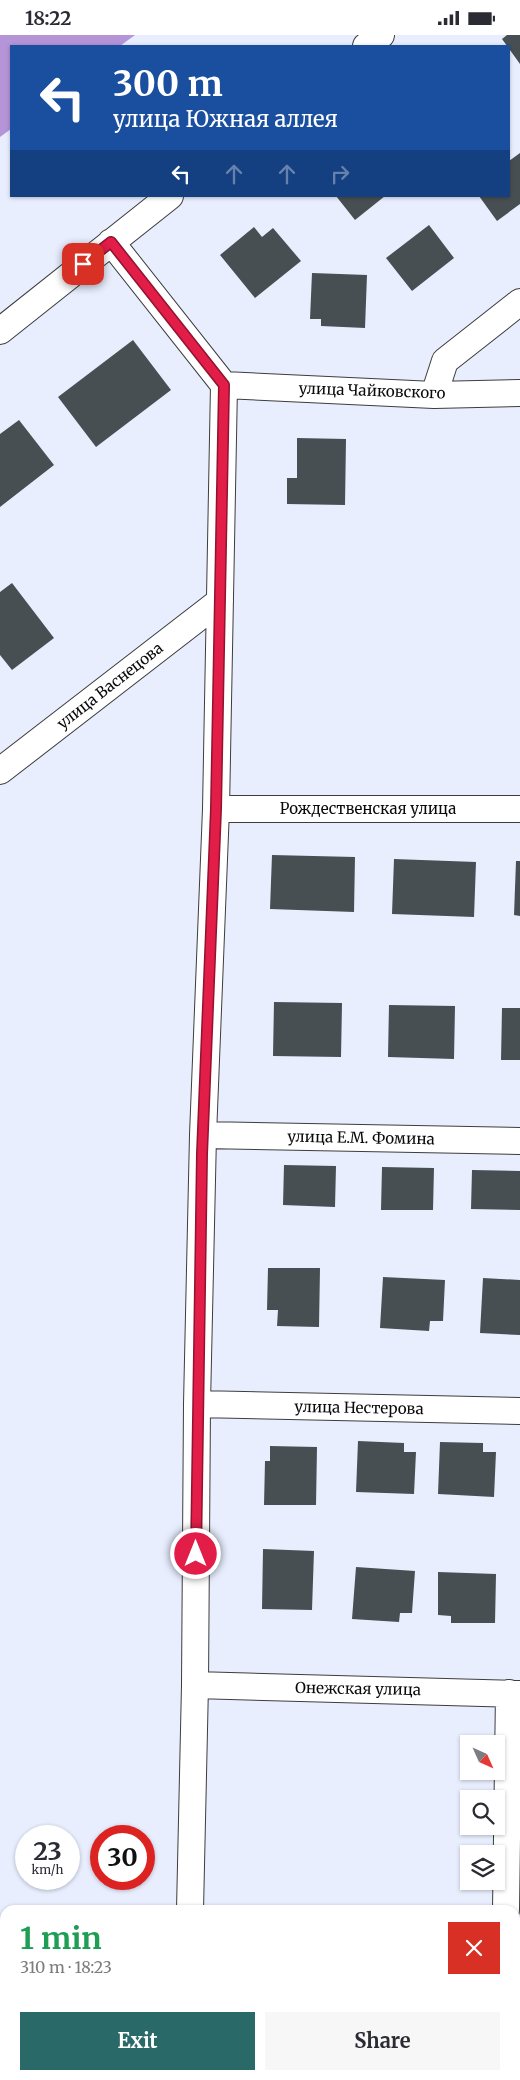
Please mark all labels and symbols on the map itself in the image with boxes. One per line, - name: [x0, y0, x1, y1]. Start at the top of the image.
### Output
- pin: [62, 243, 104, 285]
- street label: улица Чайковского: [298, 378, 446, 403]
- street label: улица Васнецова: [53, 638, 166, 733]
- street label: Рождественская улица: [280, 799, 456, 818]
- street label: улица Е.М. Фомина: [287, 1127, 435, 1148]
- street label: улица Нестерова: [294, 1397, 424, 1418]
- position arrow: [169, 1527, 221, 1579]
- street label: Онежская улица: [295, 1678, 421, 1699]
- north arrow: [460, 1735, 505, 1780]
- speed limit sign: 30: [90, 1825, 155, 1890]

